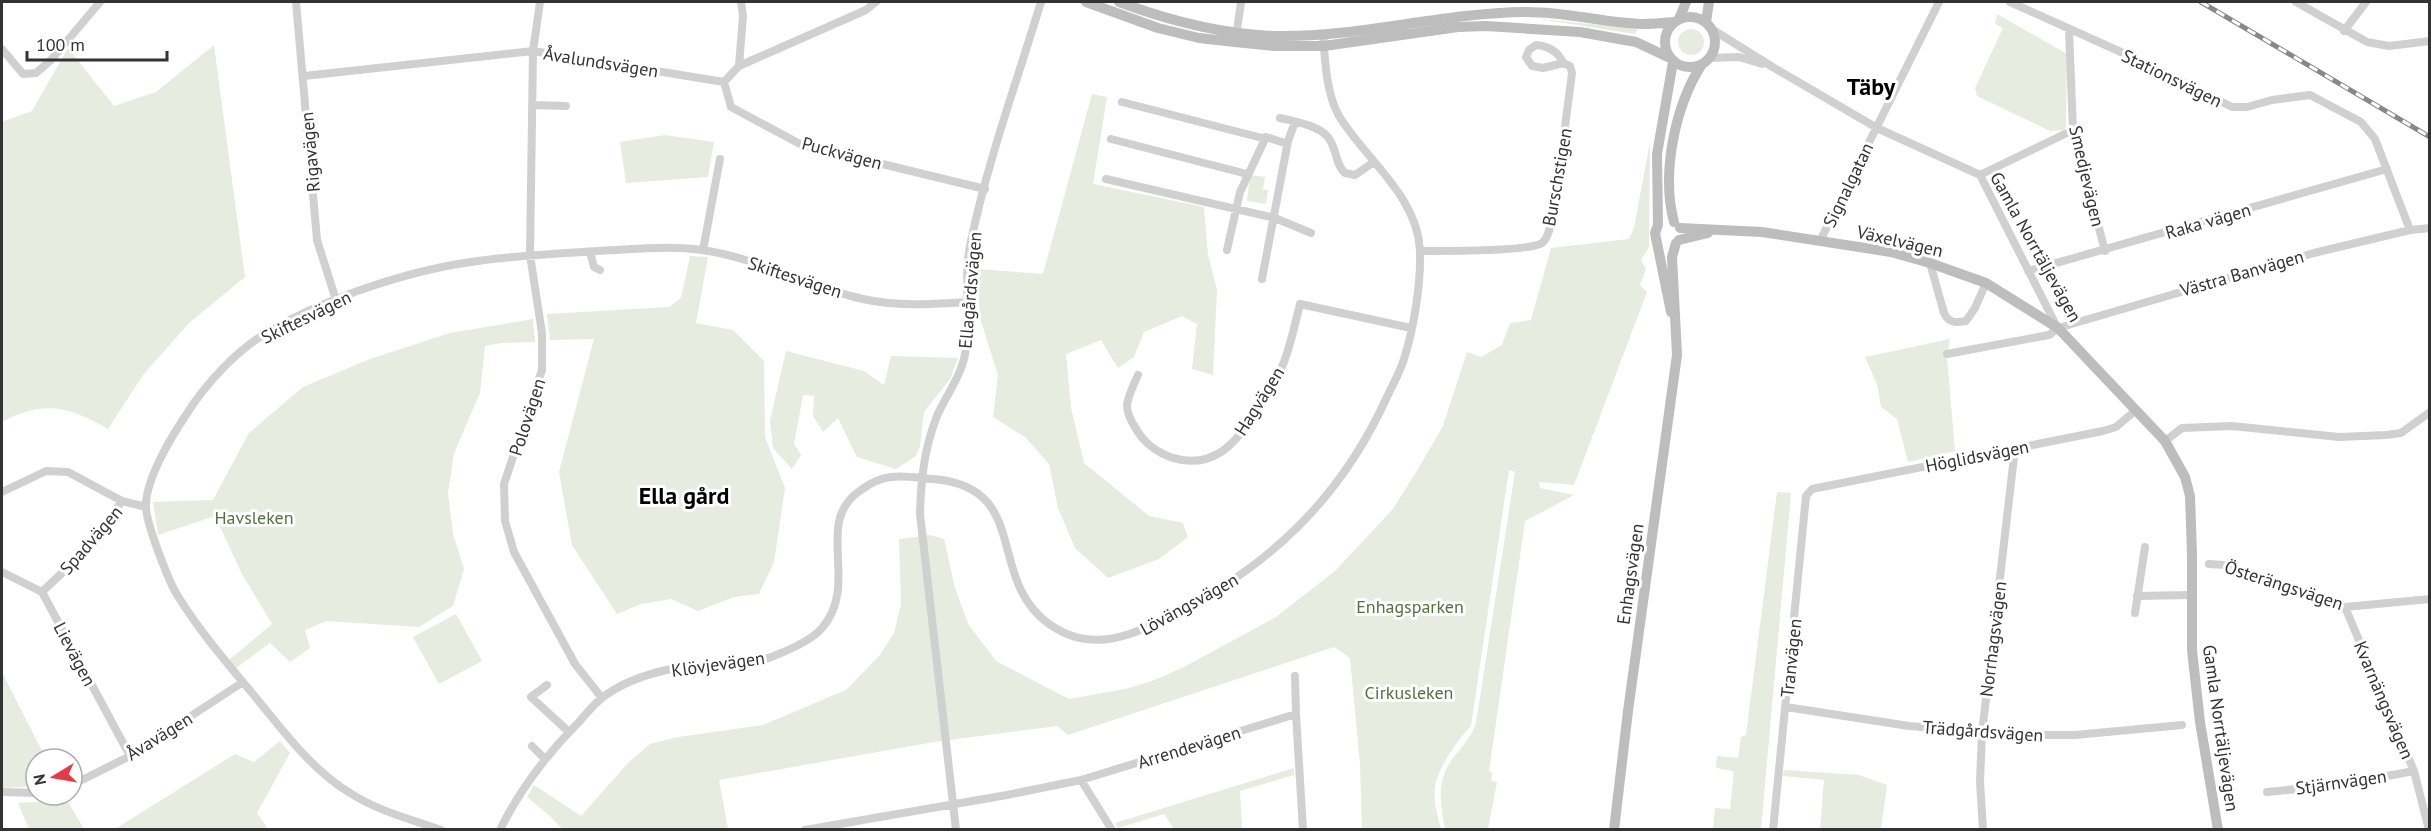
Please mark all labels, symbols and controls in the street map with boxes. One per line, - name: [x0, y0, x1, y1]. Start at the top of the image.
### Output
- scale bar: [27, 24, 166, 62]
- text: 100 m: [36, 33, 85, 56]
- street label: Åvalundsvägen: [542, 42, 660, 82]
- street label: Stationsvägen: [2118, 44, 2226, 112]
- district label: Täby: [1847, 71, 1896, 102]
- street label: Rigavägen: [295, 111, 325, 193]
- street label: Smedjevägen: [2064, 123, 2110, 229]
- street label: Burschstigen: [1537, 126, 1577, 228]
- street label: Puckvägen: [799, 131, 885, 175]
- street label: Signalgatan: [1818, 139, 1878, 231]
- street label: Gamla Norrtäljevägen: [1985, 168, 2087, 326]
- street label: Raka vägen: [2163, 198, 2253, 244]
- street label: Växelvägen: [1854, 220, 1945, 262]
- street label: Ellagårdsvägen: [953, 231, 987, 349]
- street label: Västra Banvägen: [2177, 244, 2306, 302]
- street label: Skiftesvägen: [745, 251, 845, 303]
- street label: Skiftesvägen: [257, 285, 355, 349]
- street label: Hagvägen: [1229, 362, 1289, 440]
- street label: Polovägen: [504, 375, 550, 459]
- street label: Höglidsvägen: [1923, 435, 2031, 477]
- district label: Ella gård: [639, 480, 729, 511]
- street label: Spadvägen: [55, 501, 127, 579]
- park label: Havsleken: [214, 506, 294, 529]
- street label: Enhagsvägen: [1612, 522, 1648, 626]
- street label: Österängsvägen: [2222, 555, 2346, 615]
- street label: Lövängsvägen: [1136, 568, 1242, 640]
- street label: Norrhagsvägen: [1975, 580, 2011, 698]
- park label: Enhagsparken: [1356, 595, 1464, 618]
- street label: Tranvägen: [1775, 617, 1807, 699]
- street label: Lievägen: [49, 618, 101, 690]
- street label: Kvarnängsvägen: [2349, 638, 2419, 762]
- street label: Gamla Norrtäljevägen: [2198, 643, 2244, 813]
- street label: Klövjevägen: [670, 646, 766, 682]
- park label: Cirkusleken: [1365, 681, 1453, 704]
- street label: Åvavägen: [122, 707, 196, 765]
- street label: Trädgårdsvägen: [1922, 715, 2044, 747]
- street label: Arrendevägen: [1135, 720, 1243, 774]
- north arrow: [24, 747, 84, 807]
- street label: Stjärnvägen: [2294, 764, 2388, 800]
- text: N: [28, 773, 50, 787]

